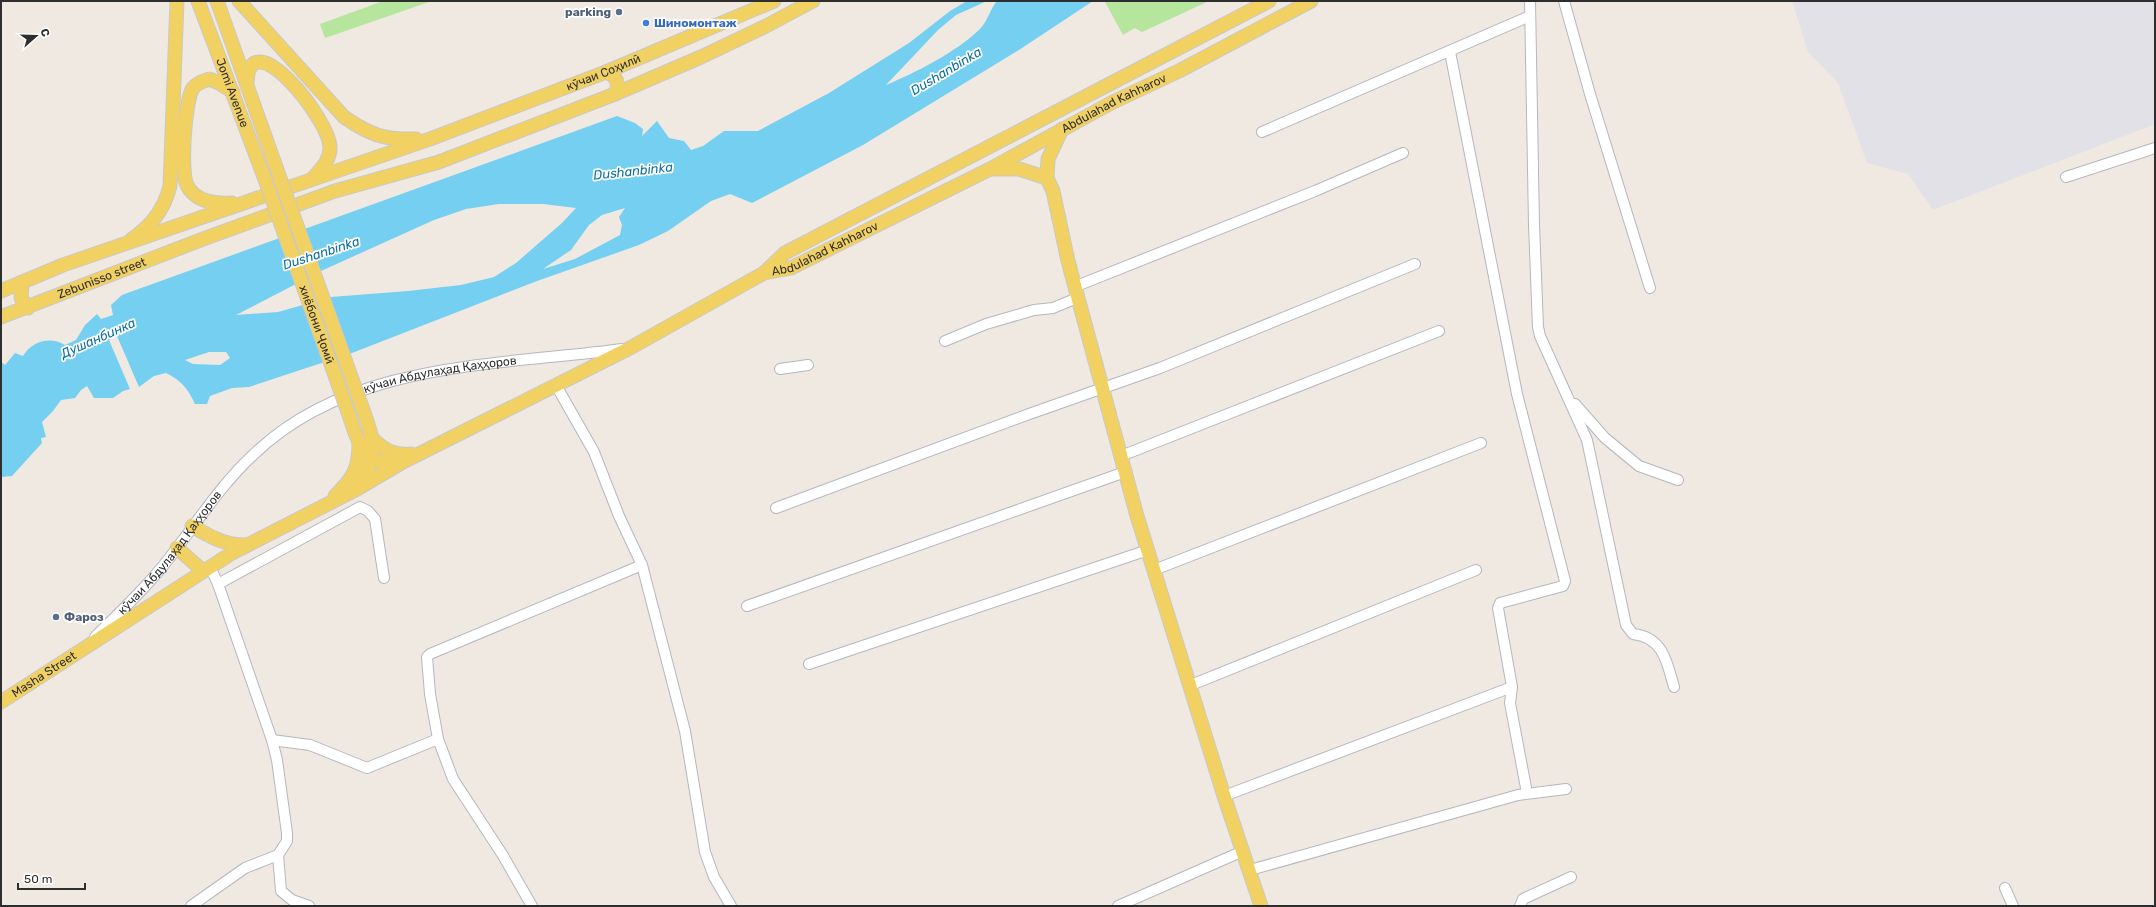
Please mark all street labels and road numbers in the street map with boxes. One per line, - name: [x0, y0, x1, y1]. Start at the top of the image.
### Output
- street label: кӯчаи Соҳилӣ: [564, 51, 643, 94]
- street label: Jomi Avenue: [213, 56, 252, 130]
- street label: Abdulahad Kahharov: [1059, 71, 1169, 136]
- street label: Abdulahad Kahharov: [771, 219, 881, 278]
- street label: Zebunisso street: [55, 255, 148, 302]
- street label: хиёбони Ҷомӣ: [296, 283, 337, 366]
- street label: кӯчаи Абдулаҳад Қаҳҳоров: [362, 353, 517, 396]
- street label: кӯчаи Абдулаҳад Қаҳҳоров: [115, 488, 225, 617]
- street label: Masha Street: [9, 648, 79, 700]

